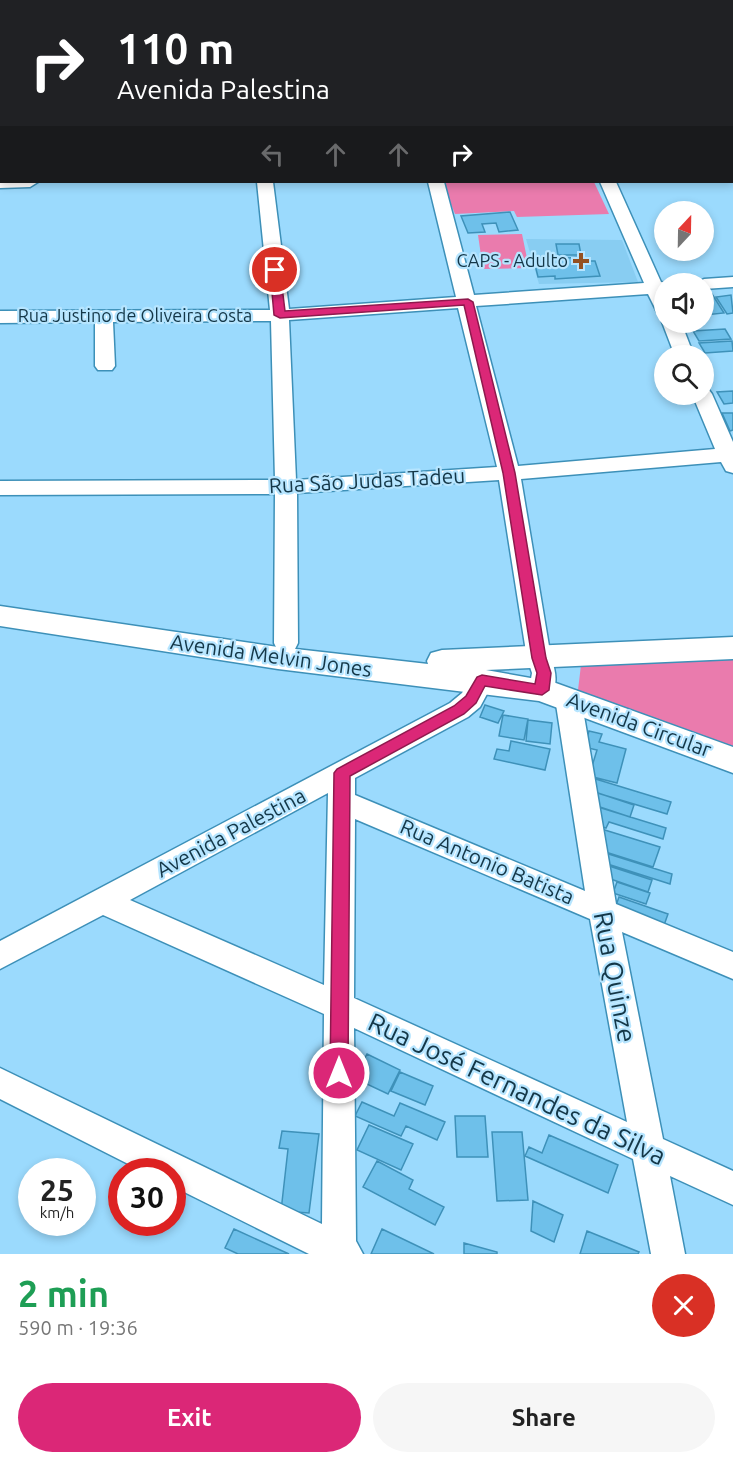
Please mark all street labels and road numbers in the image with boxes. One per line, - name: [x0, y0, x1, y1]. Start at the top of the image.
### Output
- street label: Rua Justino de Oliveira Costa: [18, 305, 252, 325]
- street label: Rua São Judas Tadeu: [268, 463, 466, 497]
- street label: Avenida Melvin Jones: [169, 629, 373, 681]
- street label: Avenida Circular: [564, 687, 715, 761]
- street label: Avenida Palestina: [152, 783, 309, 882]
- street label: Rua Antonio Batista: [397, 814, 578, 909]
- street label: Rua Quinze: [589, 909, 642, 1045]
- street label: Rua José Fernandes da Silva: [364, 1007, 671, 1170]

